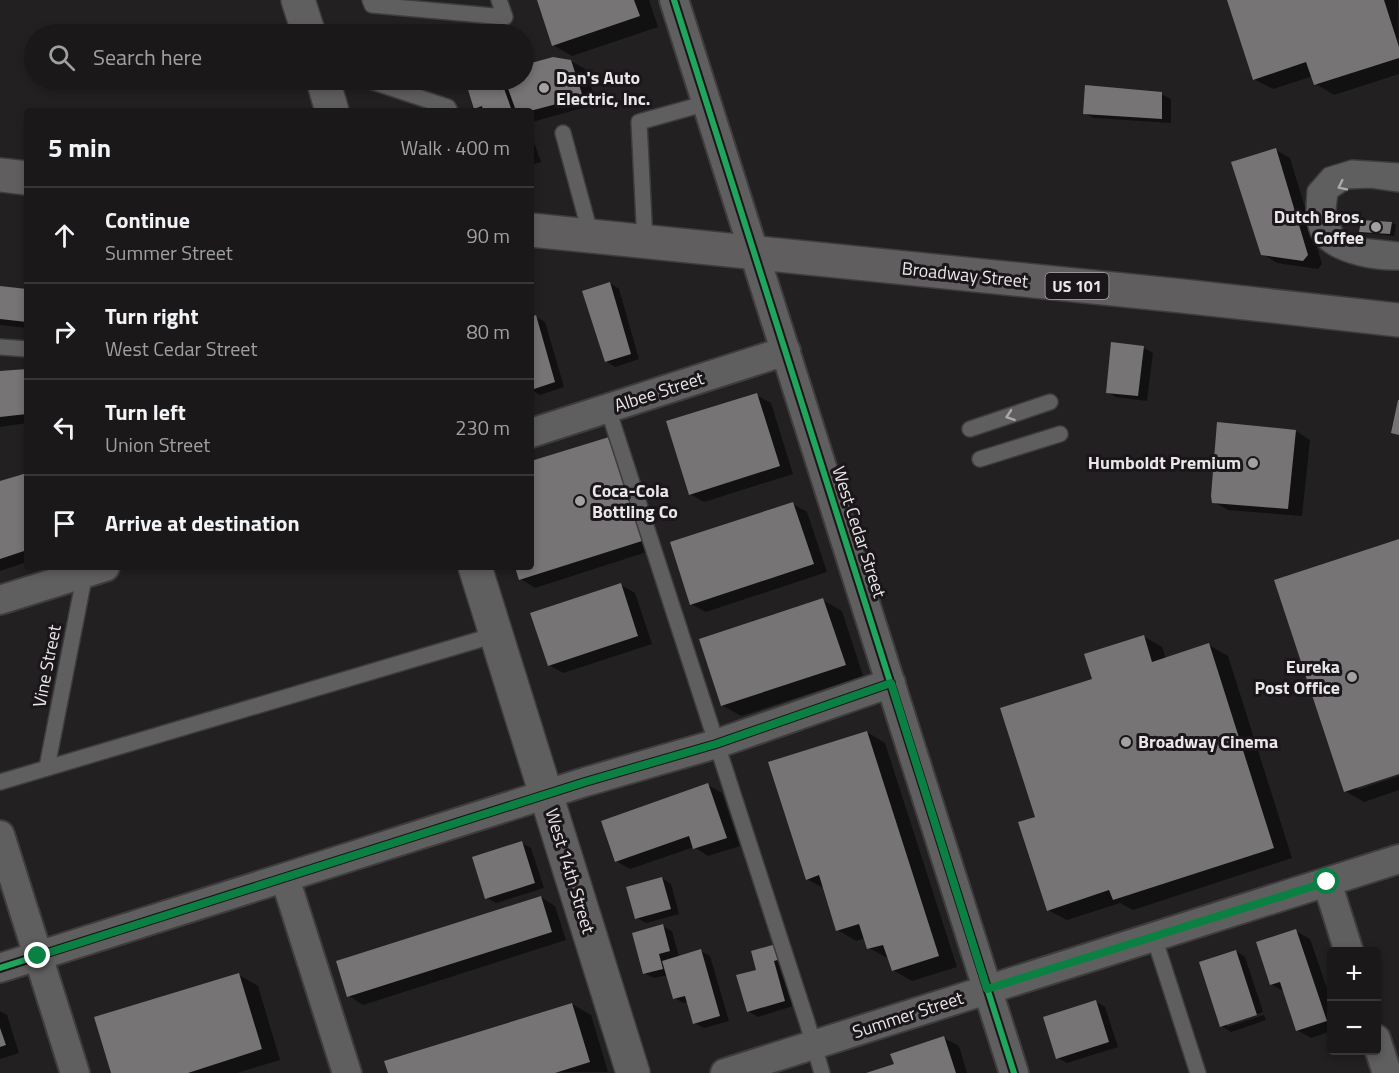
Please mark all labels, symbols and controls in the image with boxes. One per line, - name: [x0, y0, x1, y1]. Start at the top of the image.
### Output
- search box: [24, 24, 534, 90]
- text: Search here: [93, 40, 202, 74]
- icon: search: [45, 41, 78, 74]
- place label: Dan's Auto Electric, Inc.: [556, 64, 650, 112]
- marker: Dan's Auto Electric, Inc.: [537, 81, 551, 95]
- text: 5 min: [48, 128, 111, 167]
- text: Walk · 400 m: [401, 132, 510, 163]
- one-way arrow: [1337, 178, 1348, 190]
- text: Continue: [105, 203, 190, 237]
- place label: Dutch Bros. Coffee: [1274, 203, 1364, 251]
- icon: ahead: [48, 219, 81, 252]
- text: 90 m: [466, 220, 510, 251]
- marker: Dutch Bros. Coffee: [1369, 220, 1383, 234]
- text: Summer Street: [105, 237, 233, 268]
- street label: Broadway Street: [901, 254, 1030, 295]
- road number: US 101: [1046, 273, 1108, 299]
- text: Turn right: [105, 299, 199, 333]
- icon: right: [48, 315, 81, 348]
- text: 80 m: [466, 316, 510, 347]
- text: West Cedar Street: [105, 333, 257, 364]
- street label: Albee Street: [610, 364, 708, 419]
- text: Turn left: [105, 395, 186, 429]
- one-way arrow: [1005, 409, 1016, 421]
- icon: left: [48, 411, 81, 444]
- text: 230 m: [455, 412, 510, 443]
- text: Union Street: [105, 429, 210, 460]
- place label: Humboldt Premium: [1088, 449, 1241, 476]
- marker: Humboldt Premium: [1246, 456, 1260, 470]
- street label: West Cedar Street: [825, 462, 894, 602]
- place label: Coca-Cola Bottling Co: [592, 477, 678, 525]
- marker: Coca-Cola Bottling Co: [573, 494, 587, 508]
- text: Arrive at destination: [105, 506, 300, 540]
- icon: arrive: [48, 507, 81, 540]
- street label: Vine Street: [25, 622, 68, 709]
- place label: Eureka Post Office: [1254, 653, 1340, 701]
- marker: Eureka Post Office: [1345, 670, 1359, 684]
- place label: Broadway Cinema: [1138, 728, 1278, 755]
- marker: Broadway Cinema: [1119, 735, 1133, 749]
- street label: West 14th Street: [539, 805, 603, 938]
- route start: [1313, 868, 1339, 894]
- route end: [24, 942, 50, 968]
- map controls: [1327, 947, 1381, 1055]
- button: +: [1327, 947, 1381, 1001]
- street label: Summer Street: [849, 984, 967, 1045]
- button: −: [1327, 1001, 1381, 1055]

